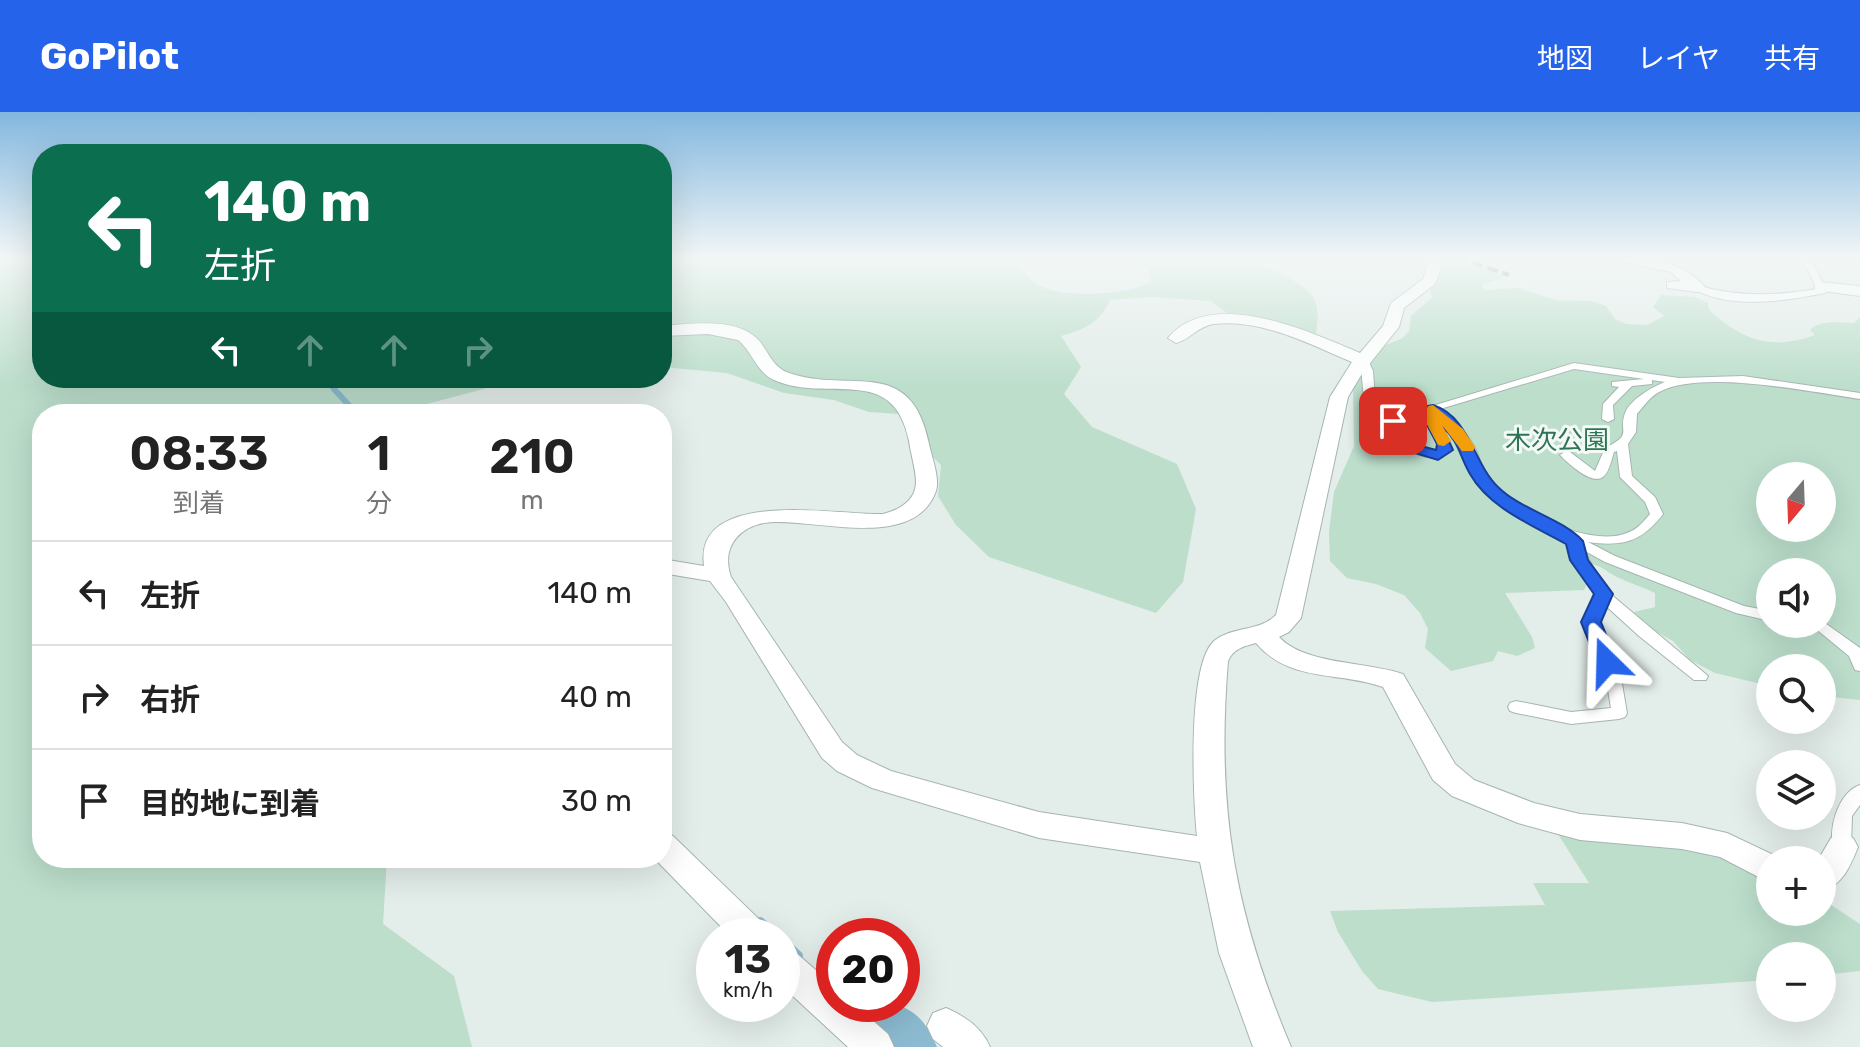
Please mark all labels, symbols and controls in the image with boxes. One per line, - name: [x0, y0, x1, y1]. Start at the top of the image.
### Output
- text: GoPilot: [40, 33, 179, 79]
- text: 地図: [1537, 42, 1593, 75]
- text: レイヤ: [1637, 42, 1720, 75]
- text: 共有: [1764, 42, 1820, 75]
- text: 140 m: [204, 169, 371, 235]
- icon: left: [72, 176, 176, 280]
- text: 左折: [204, 244, 276, 287]
- icon: left: [204, 328, 248, 372]
- icon: ahead: [288, 328, 332, 372]
- icon: ahead: [372, 328, 416, 372]
- icon: right: [456, 328, 500, 372]
- pin: [1359, 387, 1427, 455]
- icon: arrive: [1371, 399, 1415, 443]
- text: 08:33: [129, 425, 269, 482]
- text: 1: [367, 425, 390, 482]
- park label: 木次公園: [1505, 425, 1609, 456]
- text: 210: [489, 428, 575, 485]
- north arrow: [1756, 462, 1836, 542]
- map controls: [1756, 462, 1836, 1022]
- text: m: [520, 485, 544, 516]
- text: 到着: [173, 488, 225, 519]
- text: 分: [366, 488, 392, 519]
- button: sound: [1756, 558, 1836, 638]
- icon: left: [72, 571, 116, 615]
- text: 140 m: [547, 575, 632, 611]
- text: 左折: [140, 578, 200, 614]
- position arrow: [1565, 620, 1649, 704]
- button: search: [1756, 654, 1836, 734]
- icon: right: [72, 675, 116, 719]
- text: 40 m: [560, 679, 632, 715]
- text: 右折: [140, 682, 200, 718]
- button: layers: [1756, 750, 1836, 830]
- icon: arrive: [72, 779, 116, 823]
- text: 30 m: [561, 783, 632, 819]
- text: 目的地に到着: [140, 786, 320, 822]
- button: +: [1756, 846, 1836, 926]
- speed limit sign: 20: [816, 918, 920, 1022]
- text: 13: [725, 936, 771, 983]
- button: −: [1756, 942, 1836, 1022]
- text: km/h: [723, 978, 773, 1002]

